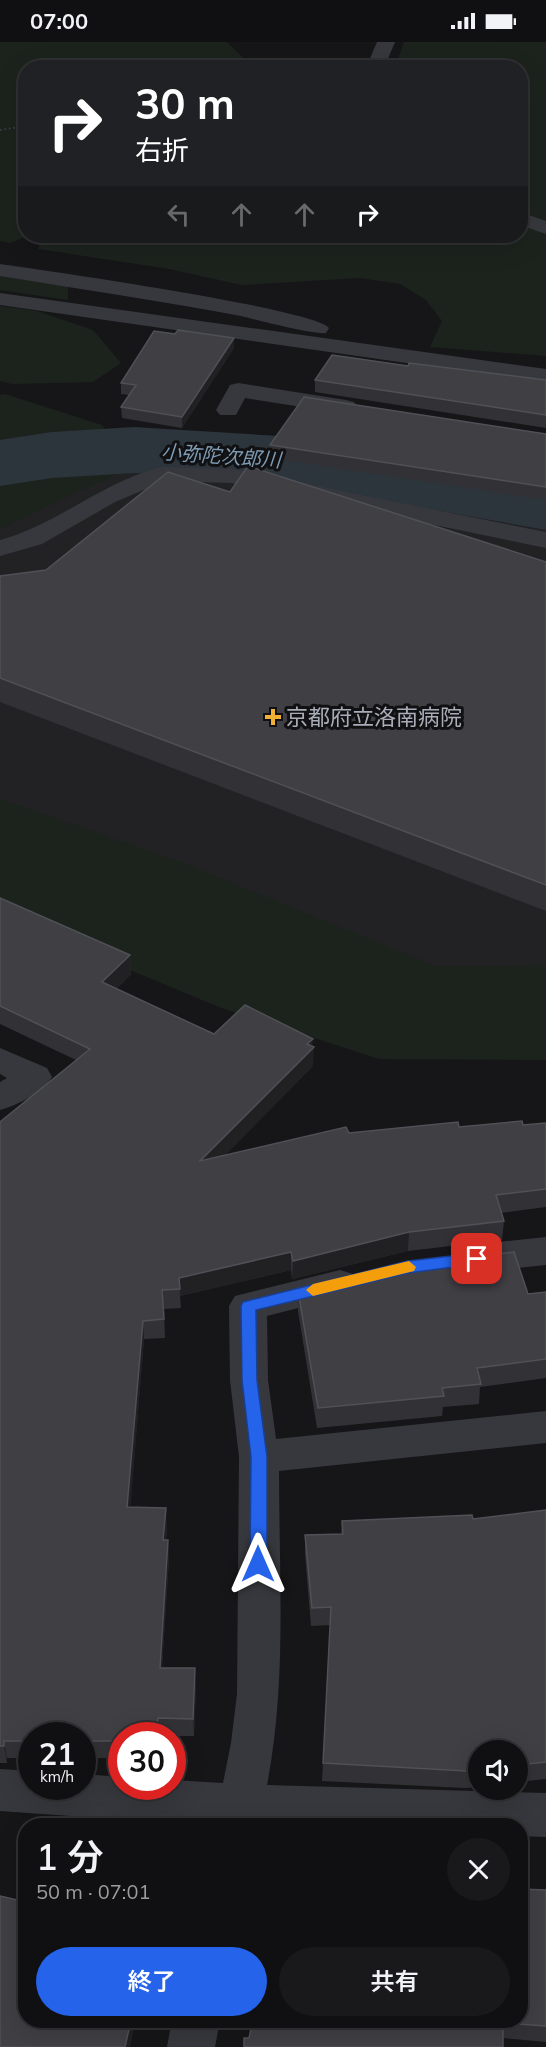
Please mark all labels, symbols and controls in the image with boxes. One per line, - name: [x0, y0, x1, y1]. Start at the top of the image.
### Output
- text: 07:00: [30, 7, 88, 35]
- text: 30 m: [135, 77, 235, 130]
- icon: right: [36, 84, 114, 162]
- text: 右折: [135, 133, 189, 167]
- icon: left: [162, 198, 195, 231]
- icon: ahead: [225, 198, 258, 231]
- icon: ahead: [288, 198, 321, 231]
- icon: right: [351, 198, 384, 231]
- water label: 小弥陀次郎川: [160, 439, 284, 472]
- place label: 京都府立洛南病院: [286, 703, 462, 731]
- marker: 京都府立洛南病院: [264, 708, 282, 726]
- pin: [451, 1233, 502, 1284]
- icon: arrive: [460, 1242, 493, 1275]
- position arrow: [226, 1532, 290, 1596]
- speed limit sign: 30: [108, 1722, 186, 1800]
- text: 21: [39, 1735, 75, 1773]
- map controls: [468, 1740, 528, 1800]
- button: sound: [468, 1740, 528, 1800]
- text: km/h: [40, 1767, 74, 1786]
- text: 1 分: [36, 1834, 103, 1879]
- button: close: [447, 1838, 510, 1901]
- text: 50 m · 07:01: [36, 1879, 150, 1904]
- button: 終了: [36, 1947, 267, 2016]
- button: 共有: [279, 1947, 510, 2016]

